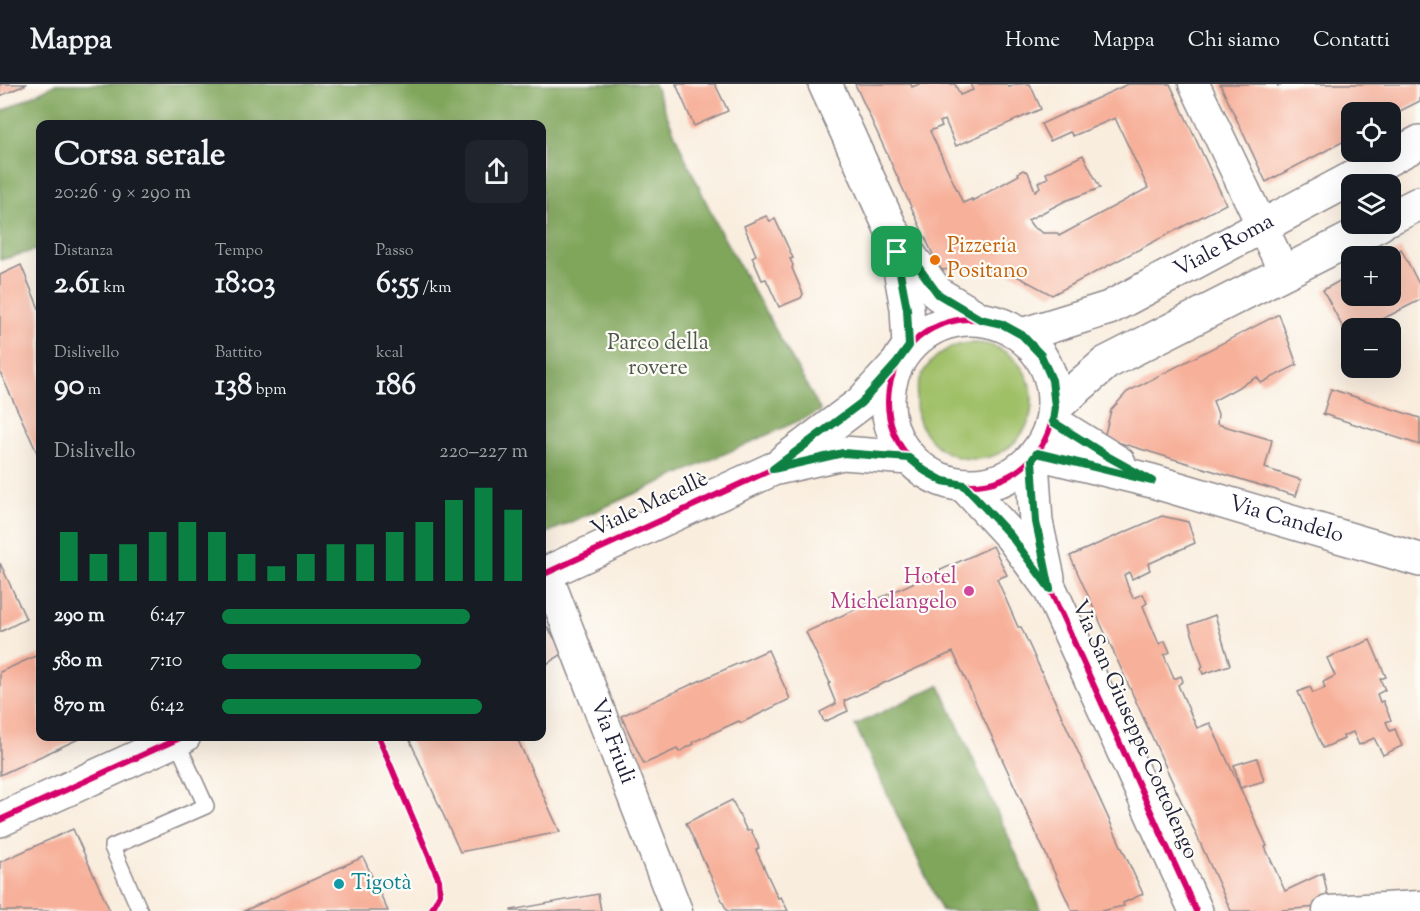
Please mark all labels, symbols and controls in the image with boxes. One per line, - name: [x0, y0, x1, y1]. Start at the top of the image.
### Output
- text: Mappa: [30, 21, 112, 61]
- text: Home: [1005, 26, 1060, 56]
- text: Mappa: [1093, 26, 1155, 56]
- text: Chi siamo: [1188, 26, 1280, 56]
- text: Contatti: [1313, 26, 1390, 56]
- map controls: [1341, 102, 1401, 378]
- button: locate: [1341, 102, 1401, 162]
- text: Corsa serale: [54, 132, 226, 180]
- button: share: [465, 140, 528, 203]
- button: layers: [1341, 174, 1401, 234]
- text: 20:26 · 9 × 290 m: [54, 179, 191, 208]
- street label: Viale Roma: [1169, 207, 1280, 286]
- pin: [871, 226, 922, 277]
- place label: Pizzeria Positano: [947, 231, 1028, 288]
- icon: arrive: [880, 235, 913, 268]
- text: Distanza: [54, 240, 113, 263]
- text: Tempo: [215, 240, 263, 263]
- text: Passo: [376, 240, 414, 263]
- button: +: [1341, 246, 1401, 306]
- marker: Pizzeria Positano: [928, 253, 942, 267]
- text: 2.61: [54, 263, 100, 306]
- text: 18:03: [215, 263, 276, 306]
- text: 6:55: [376, 263, 419, 306]
- text: km: [100, 277, 125, 300]
- text: /km: [419, 277, 452, 300]
- button: −: [1341, 318, 1401, 378]
- park label: Parco della rovere: [607, 328, 709, 385]
- text: Dislivello: [54, 342, 119, 365]
- text: Battito: [215, 342, 262, 365]
- text: kcal: [376, 342, 404, 365]
- text: 90: [54, 365, 84, 408]
- text: 138: [215, 365, 252, 408]
- text: 186: [376, 365, 416, 408]
- text: m: [84, 379, 101, 402]
- text: bpm: [252, 379, 286, 402]
- text: Dislivello: [54, 438, 136, 467]
- text: 220–227 m: [439, 438, 528, 467]
- street label: Viale Macallè: [586, 464, 714, 546]
- street label: Via Candelo: [1225, 488, 1347, 553]
- place label: Hotel Michelangelo: [830, 562, 957, 619]
- marker: Hotel Michelangelo: [962, 584, 976, 598]
- street label: Via San Giuseppe Cottolengo: [1062, 595, 1206, 865]
- text: 290 m: [54, 602, 104, 631]
- text: 6:47: [150, 602, 185, 631]
- text: 580 m: [54, 647, 102, 676]
- text: 7:10: [150, 647, 182, 676]
- text: 870 m: [54, 692, 105, 721]
- text: 6:42: [150, 692, 184, 721]
- street label: Via Friuli: [581, 695, 643, 789]
- place label: Tigotà: [351, 868, 412, 900]
- marker: Tigotà: [332, 877, 346, 891]

